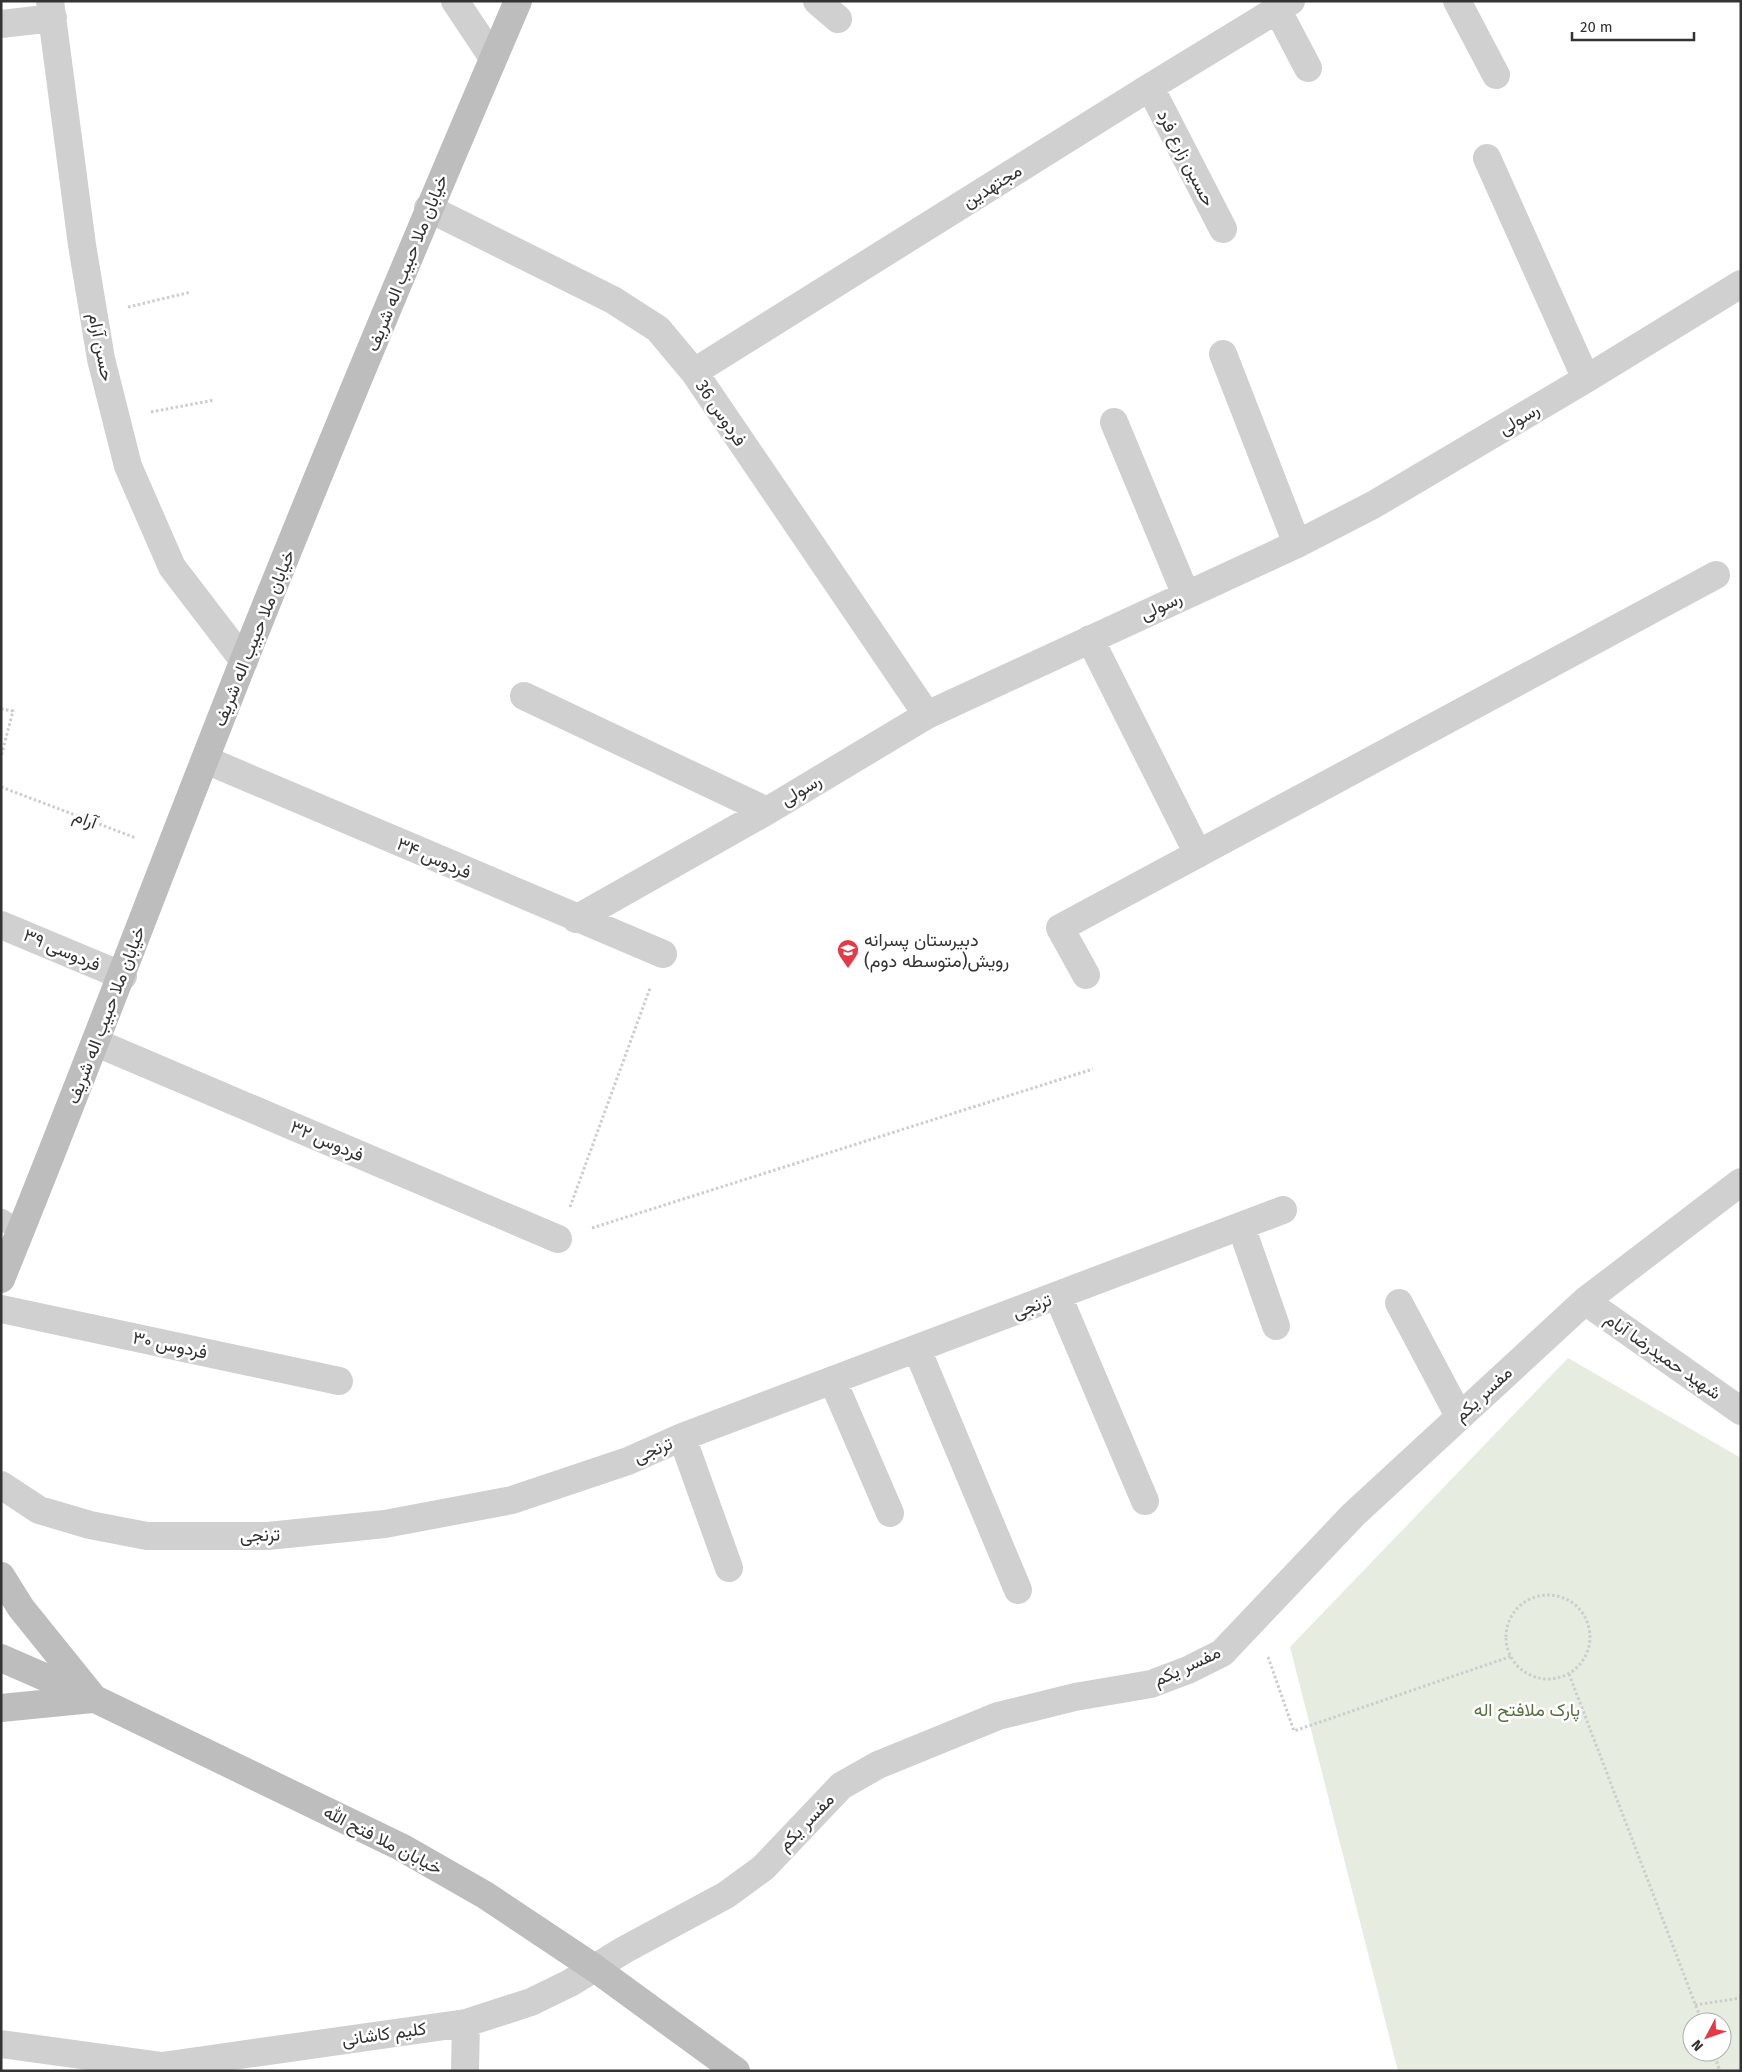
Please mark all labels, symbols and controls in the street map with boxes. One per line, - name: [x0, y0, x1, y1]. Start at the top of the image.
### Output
- scale bar: [1572, 10, 1694, 42]
- text: 20 m: [1580, 18, 1613, 36]
- street label: حسین‌ زارع‌ فرد: [1151, 106, 1220, 211]
- street label: مجتهدین: [958, 159, 1026, 213]
- street label: خیابان ملا حبیب اله شریف: [361, 171, 453, 355]
- street label: حسن آرام: [83, 311, 118, 383]
- street label: فردوس 36: [691, 376, 751, 450]
- street label: رسولی: [1495, 398, 1543, 440]
- street label: خیابان ملا حبیب اله شریف: [208, 546, 300, 730]
- street label: رسولی: [1136, 587, 1186, 625]
- street label: رسولی: [777, 769, 825, 811]
- street label: آرام: [69, 804, 102, 835]
- street label: فردوس ۳۴: [394, 833, 474, 883]
- street label: خیابان ملا حبیب اله شریف: [62, 923, 150, 1107]
- street label: فردوسی ۳۹: [20, 924, 104, 976]
- place label: دبیرستان پسرانه رویش(متوسطه دوم): [864, 929, 1009, 973]
- school or university icon: دبیرستان پسرانه رویش(متوسطه دوم): [836, 938, 860, 969]
- street label: فردوس ۳۲: [287, 1116, 367, 1166]
- street label: ترنجی: [1009, 1289, 1055, 1323]
- street label: شهید حمیدرضا آبام: [1600, 1308, 1725, 1405]
- street label: فردوس ۳۰: [131, 1326, 209, 1364]
- street label: مفسر یکم: [1449, 1362, 1517, 1427]
- street label: ترنجی: [630, 1432, 676, 1468]
- street label: ترنجی: [239, 1523, 281, 1547]
- street label: مفسر یکم: [1150, 1641, 1225, 1692]
- park label: پارک ملافتح اله: [1474, 1699, 1580, 1722]
- street label: مفسر یکم: [773, 1789, 840, 1856]
- street label: خیابان ملا فتح الله: [320, 1801, 446, 1880]
- north arrow: [1682, 2012, 1732, 2062]
- street label: کلیم کاشانی: [340, 2017, 428, 2052]
- text: N: [1688, 2036, 1707, 2054]

